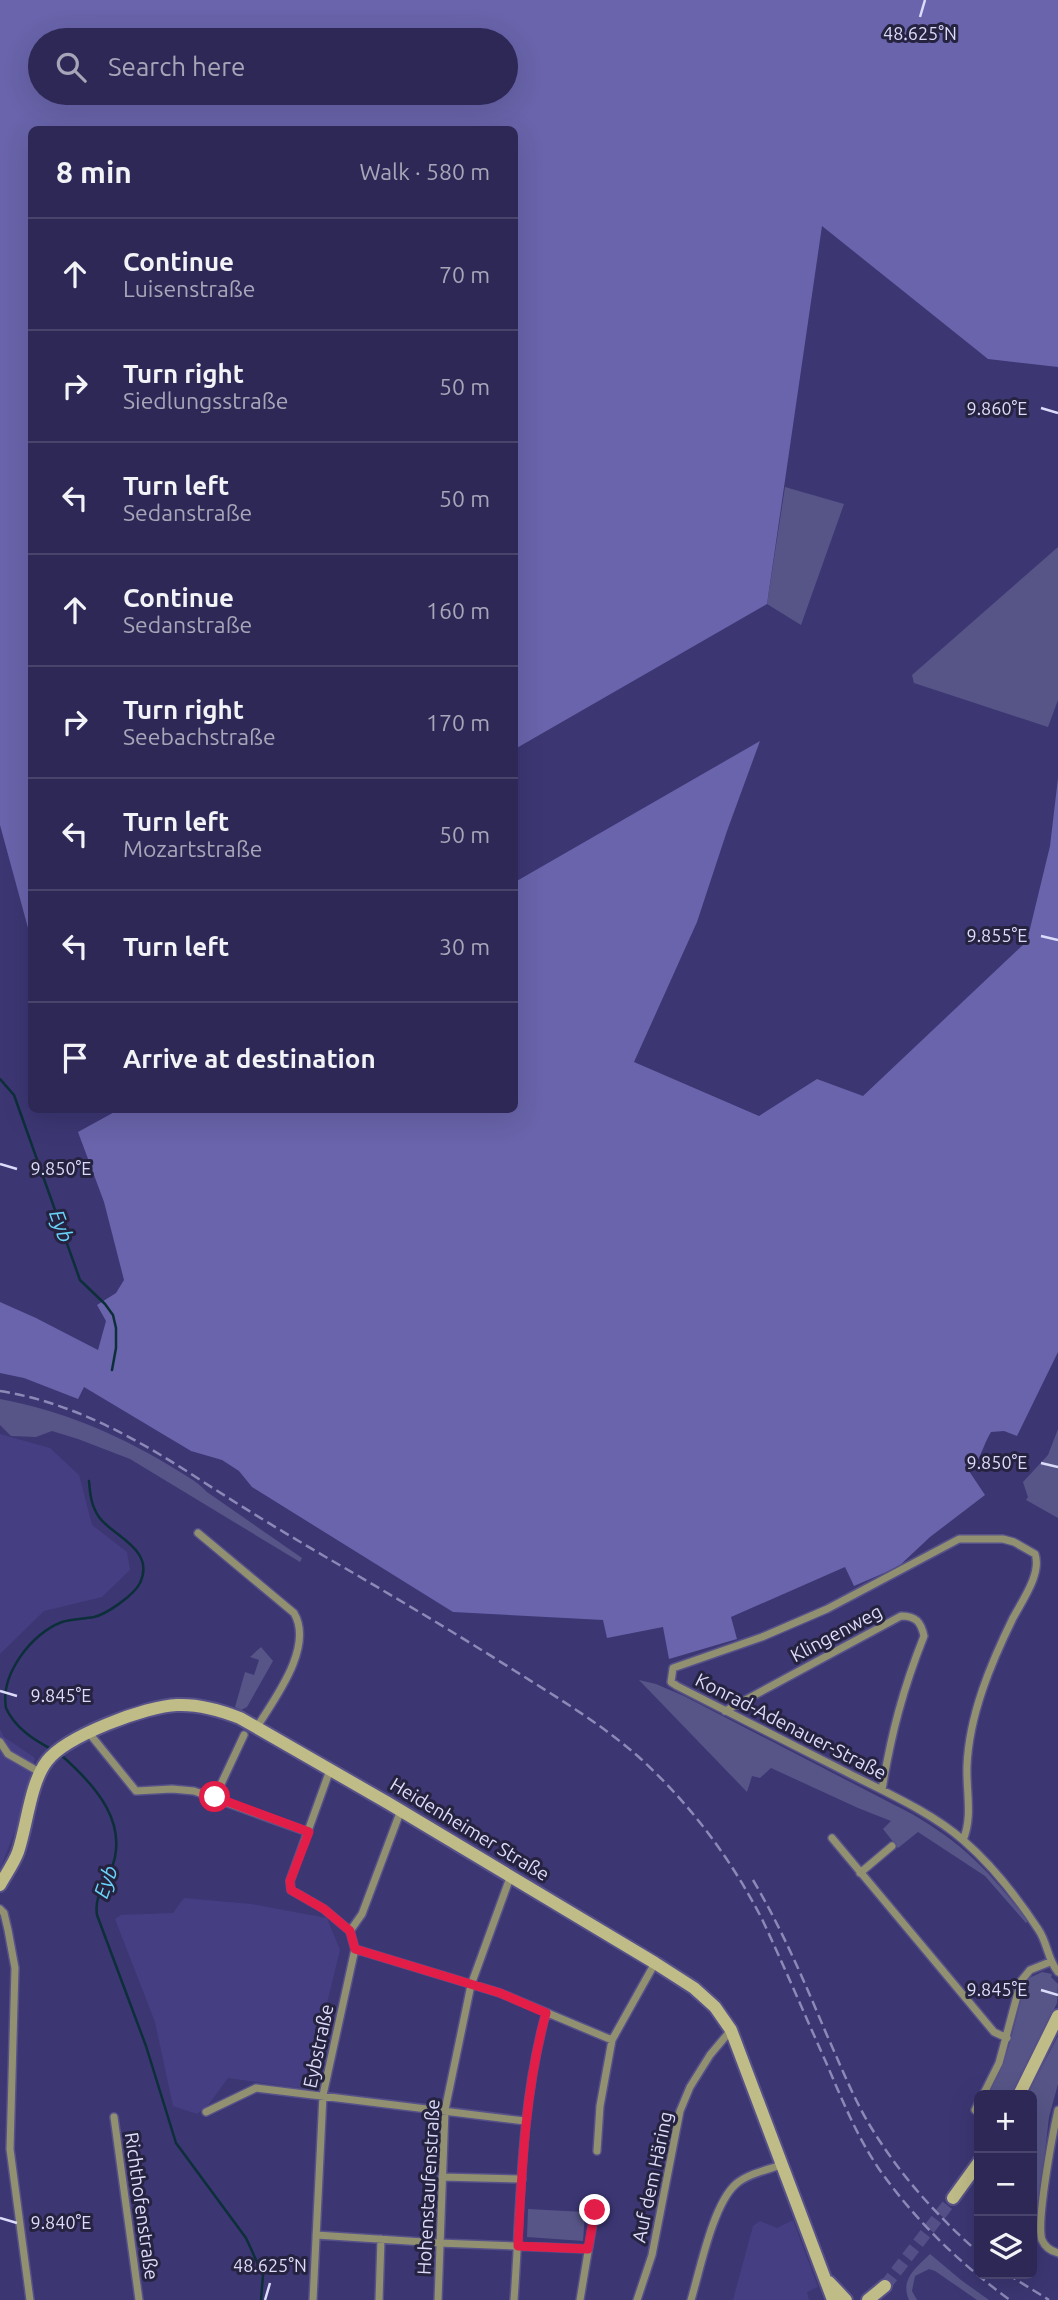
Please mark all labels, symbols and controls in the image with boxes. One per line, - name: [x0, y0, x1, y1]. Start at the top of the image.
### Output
- text: 48.625°N: [883, 23, 957, 43]
- search box: [28, 28, 518, 105]
- icon: search: [52, 48, 90, 86]
- text: Search here: [108, 52, 245, 81]
- text: 8 min: [56, 155, 132, 189]
- text: Walk · 580 m: [359, 159, 490, 184]
- text: Continue: [123, 247, 234, 276]
- icon: ahead: [56, 255, 94, 293]
- text: 70 m: [439, 262, 490, 287]
- text: Luisenstraße: [123, 276, 255, 301]
- text: Turn right: [123, 359, 244, 388]
- icon: right: [56, 367, 94, 405]
- text: 50 m: [439, 374, 490, 399]
- text: Siedlungsstraße: [123, 388, 288, 413]
- text: 9.860°E: [967, 398, 1027, 418]
- text: Turn left: [123, 471, 229, 500]
- icon: left: [56, 479, 94, 517]
- text: 50 m: [439, 486, 490, 511]
- text: Sedanstraße: [123, 500, 252, 525]
- text: Continue: [123, 583, 234, 612]
- icon: ahead: [56, 591, 94, 629]
- text: 160 m: [426, 598, 490, 623]
- text: Sedanstraße: [123, 612, 252, 637]
- text: Turn right: [123, 695, 244, 724]
- icon: right: [56, 703, 94, 741]
- text: 170 m: [426, 710, 490, 735]
- text: Seebachstraße: [123, 724, 276, 749]
- text: Turn left: [123, 807, 229, 836]
- icon: left: [56, 815, 94, 853]
- text: 50 m: [439, 822, 490, 847]
- text: Mozartstraße: [123, 836, 262, 861]
- text: 9.855°E: [967, 925, 1027, 945]
- icon: left: [56, 927, 94, 965]
- text: Turn left: [123, 932, 229, 961]
- text: 30 m: [439, 934, 490, 959]
- icon: arrive: [56, 1039, 94, 1077]
- text: Arrive at destination: [123, 1044, 376, 1073]
- text: 9.850°E: [31, 1158, 91, 1178]
- water label: Eyb: [45, 1206, 79, 1245]
- text: 9.850°E: [967, 1452, 1027, 1472]
- street label: Klingenweg: [787, 1600, 885, 1666]
- street label: Konrad-Adenauer-Straße: [692, 1668, 890, 1784]
- text: 9.845°E: [31, 1685, 91, 1705]
- street label: Heidenheimer Straße: [387, 1773, 553, 1885]
- route start: [199, 1781, 230, 1812]
- water label: Eyb: [88, 1862, 122, 1901]
- text: 9.845°E: [967, 1979, 1027, 1999]
- street label: Eybstraße: [298, 2002, 338, 2090]
- map controls: [974, 2090, 1037, 2279]
- button: +: [974, 2090, 1037, 2153]
- street label: Hohenstaufenstraße: [412, 2099, 444, 2275]
- street label: Auf dem Häring: [627, 2109, 677, 2245]
- street label: Richthofenstraße: [121, 2131, 163, 2281]
- button: −: [974, 2153, 1037, 2216]
- route end: [579, 2194, 610, 2225]
- text: 9.840°E: [31, 2212, 91, 2232]
- button: layers: [974, 2216, 1037, 2279]
- text: 48.625°N: [233, 2255, 307, 2275]

